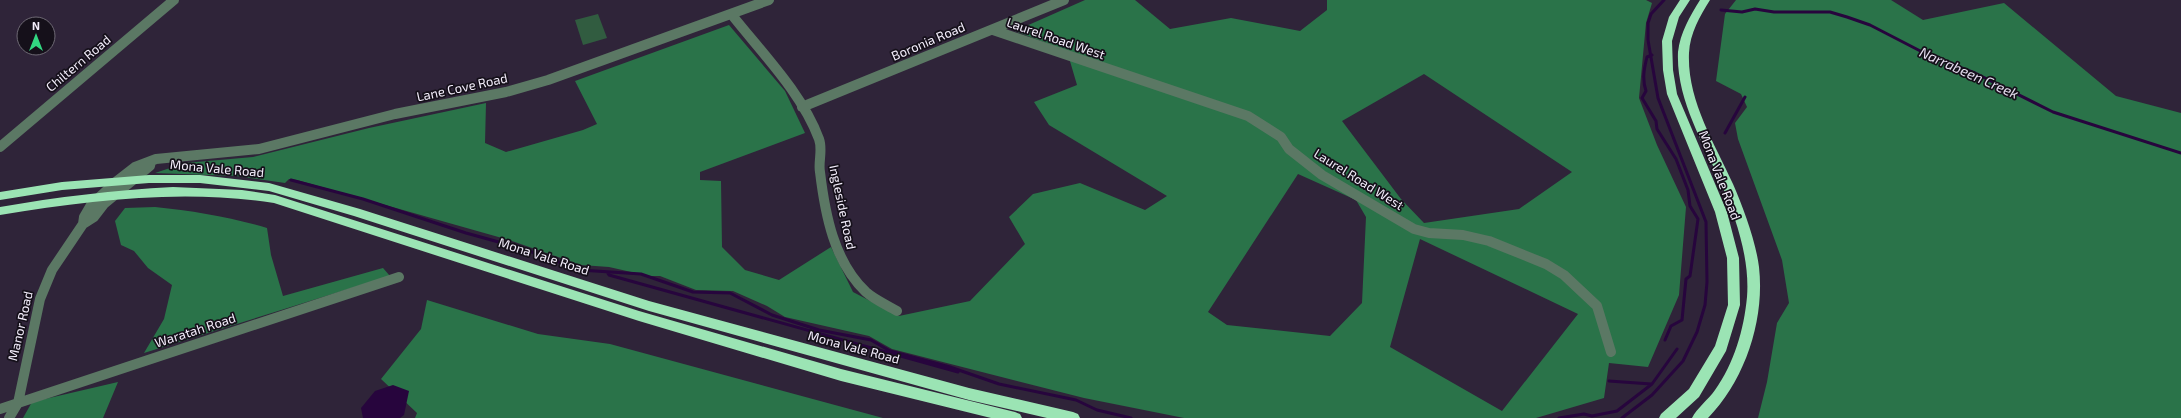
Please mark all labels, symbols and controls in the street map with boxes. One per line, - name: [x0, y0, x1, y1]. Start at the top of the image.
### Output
- street label: Laurel Road West: [1005, 14, 1107, 62]
- north arrow: [16, 16, 56, 56]
- street label: Boronia Road: [889, 18, 967, 64]
- text: N: [32, 19, 40, 32]
- street label: Chiltern Road: [42, 31, 114, 95]
- water label: Narrabeen Creek: [1917, 43, 2021, 102]
- street label: Lane Cove Road: [415, 70, 509, 104]
- street label: Mona Vale Road: [1696, 128, 1744, 222]
- street label: Laurel Road West: [1311, 145, 1407, 213]
- street label: Mona Vale Road: [169, 156, 265, 180]
- street label: Ingleside Road: [826, 163, 860, 251]
- street label: Mona Vale Road: [497, 234, 591, 278]
- street label: Manor Road: [4, 289, 36, 363]
- street label: Waratah Road: [153, 309, 237, 351]
- street label: Mona Vale Road: [806, 327, 902, 367]

